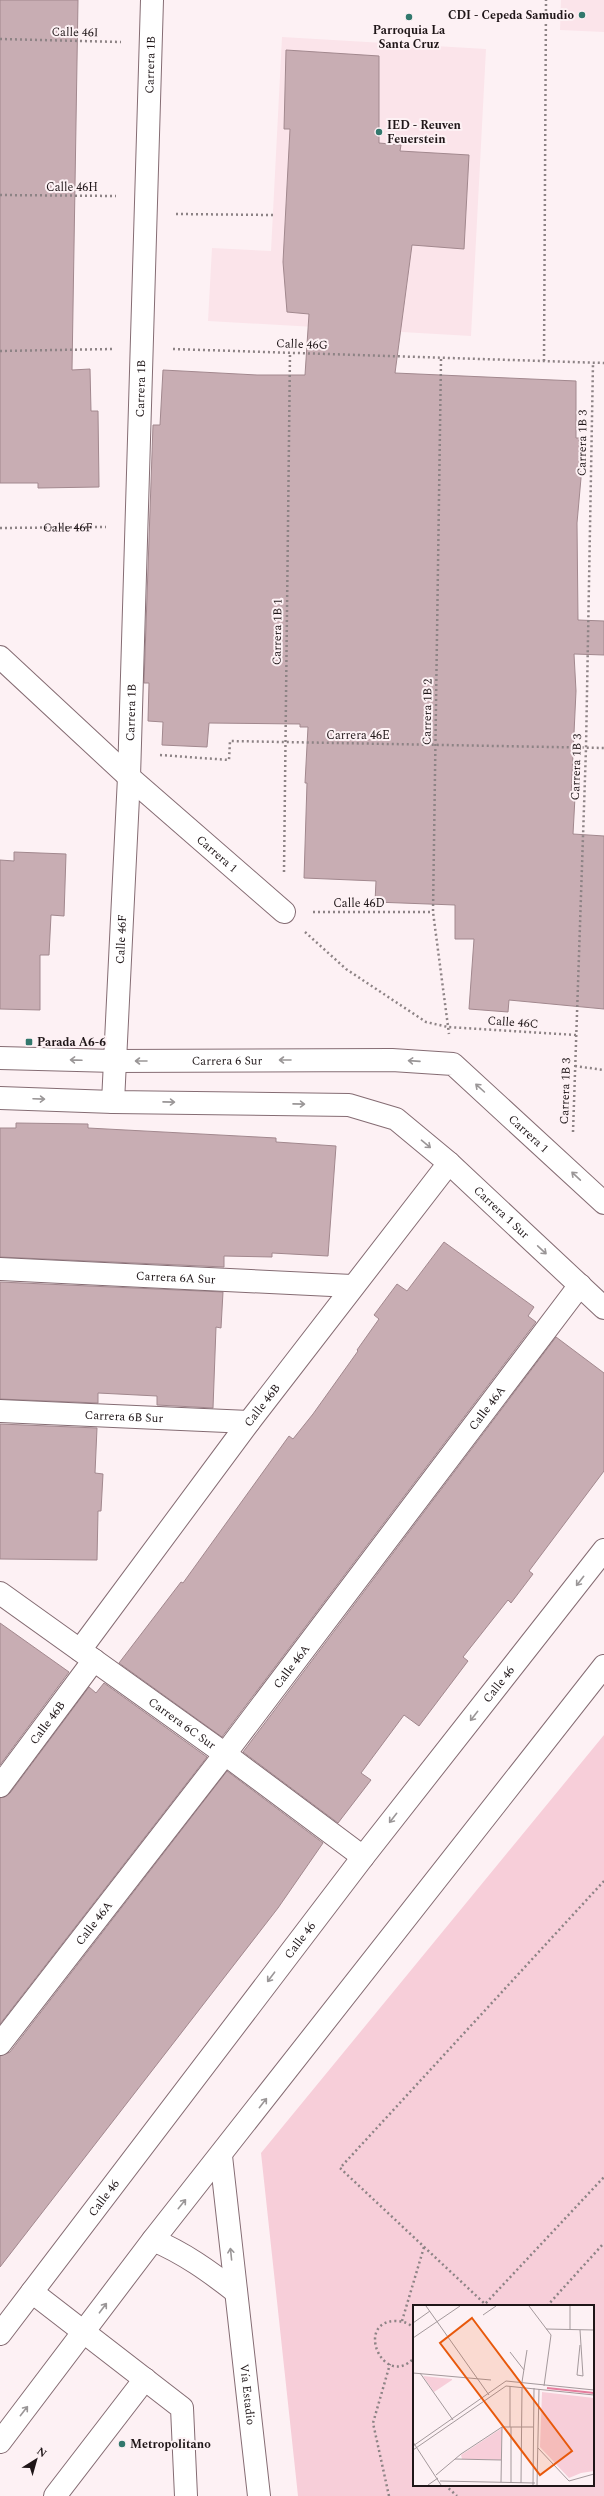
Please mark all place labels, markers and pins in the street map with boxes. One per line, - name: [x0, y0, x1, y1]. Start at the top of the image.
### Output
- place label: CDI - Cepeda Samudio: [448, 6, 574, 25]
- marker: CDI - Cepeda Samudio: [577, 10, 587, 20]
- marker: Parroquia La Santa Cruz: [404, 12, 414, 22]
- place label: Parroquia La Santa Cruz: [373, 21, 446, 54]
- place label: IED - Reuven Feuerstein: [387, 116, 462, 149]
- marker: IED - Reuven Feuerstein: [374, 127, 384, 137]
- place label: Parada A6-6: [37, 1033, 106, 1052]
- marker: Parada A6-6: [24, 1037, 34, 1047]
- place label: Metropolitano: [130, 2435, 211, 2454]
- marker: Metropolitano: [117, 2439, 127, 2449]

